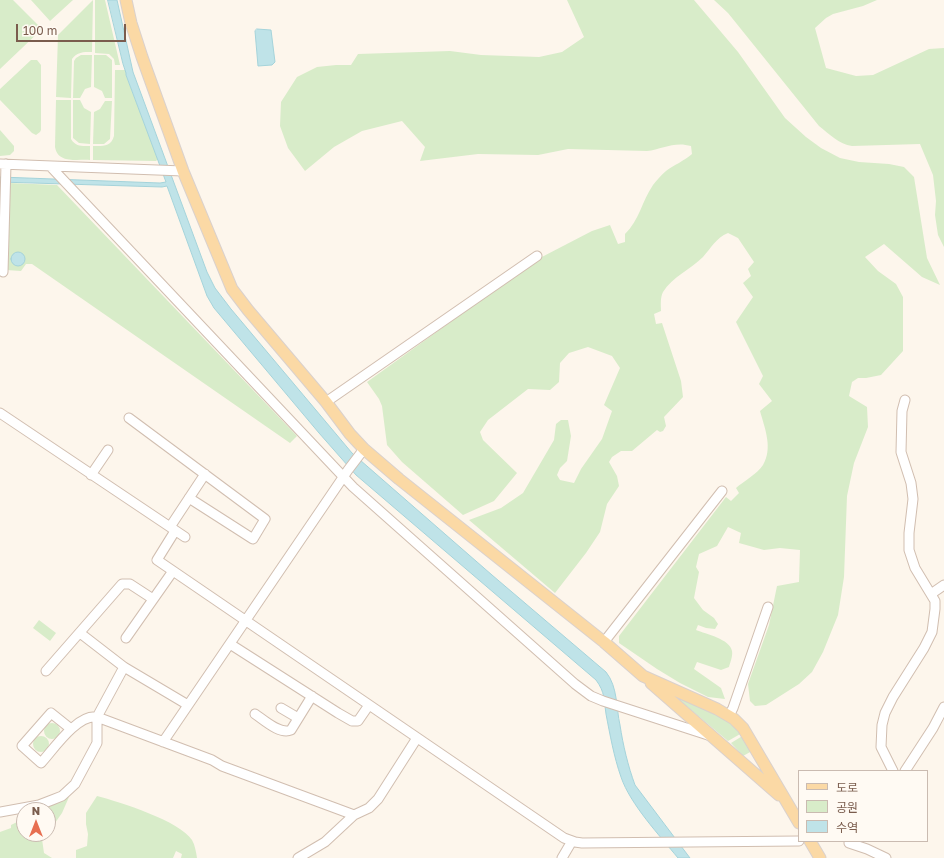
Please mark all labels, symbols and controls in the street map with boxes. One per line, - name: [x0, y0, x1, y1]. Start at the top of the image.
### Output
- scale bar: [18, 16, 128, 42]
- text: 100 m: [23, 23, 57, 38]
- legend: [798, 770, 928, 842]
- text: 도로: [836, 780, 858, 795]
- text: 공원: [836, 800, 858, 815]
- north arrow: [16, 802, 56, 842]
- text: N: [32, 804, 40, 817]
- text: 수역: [836, 820, 858, 835]

